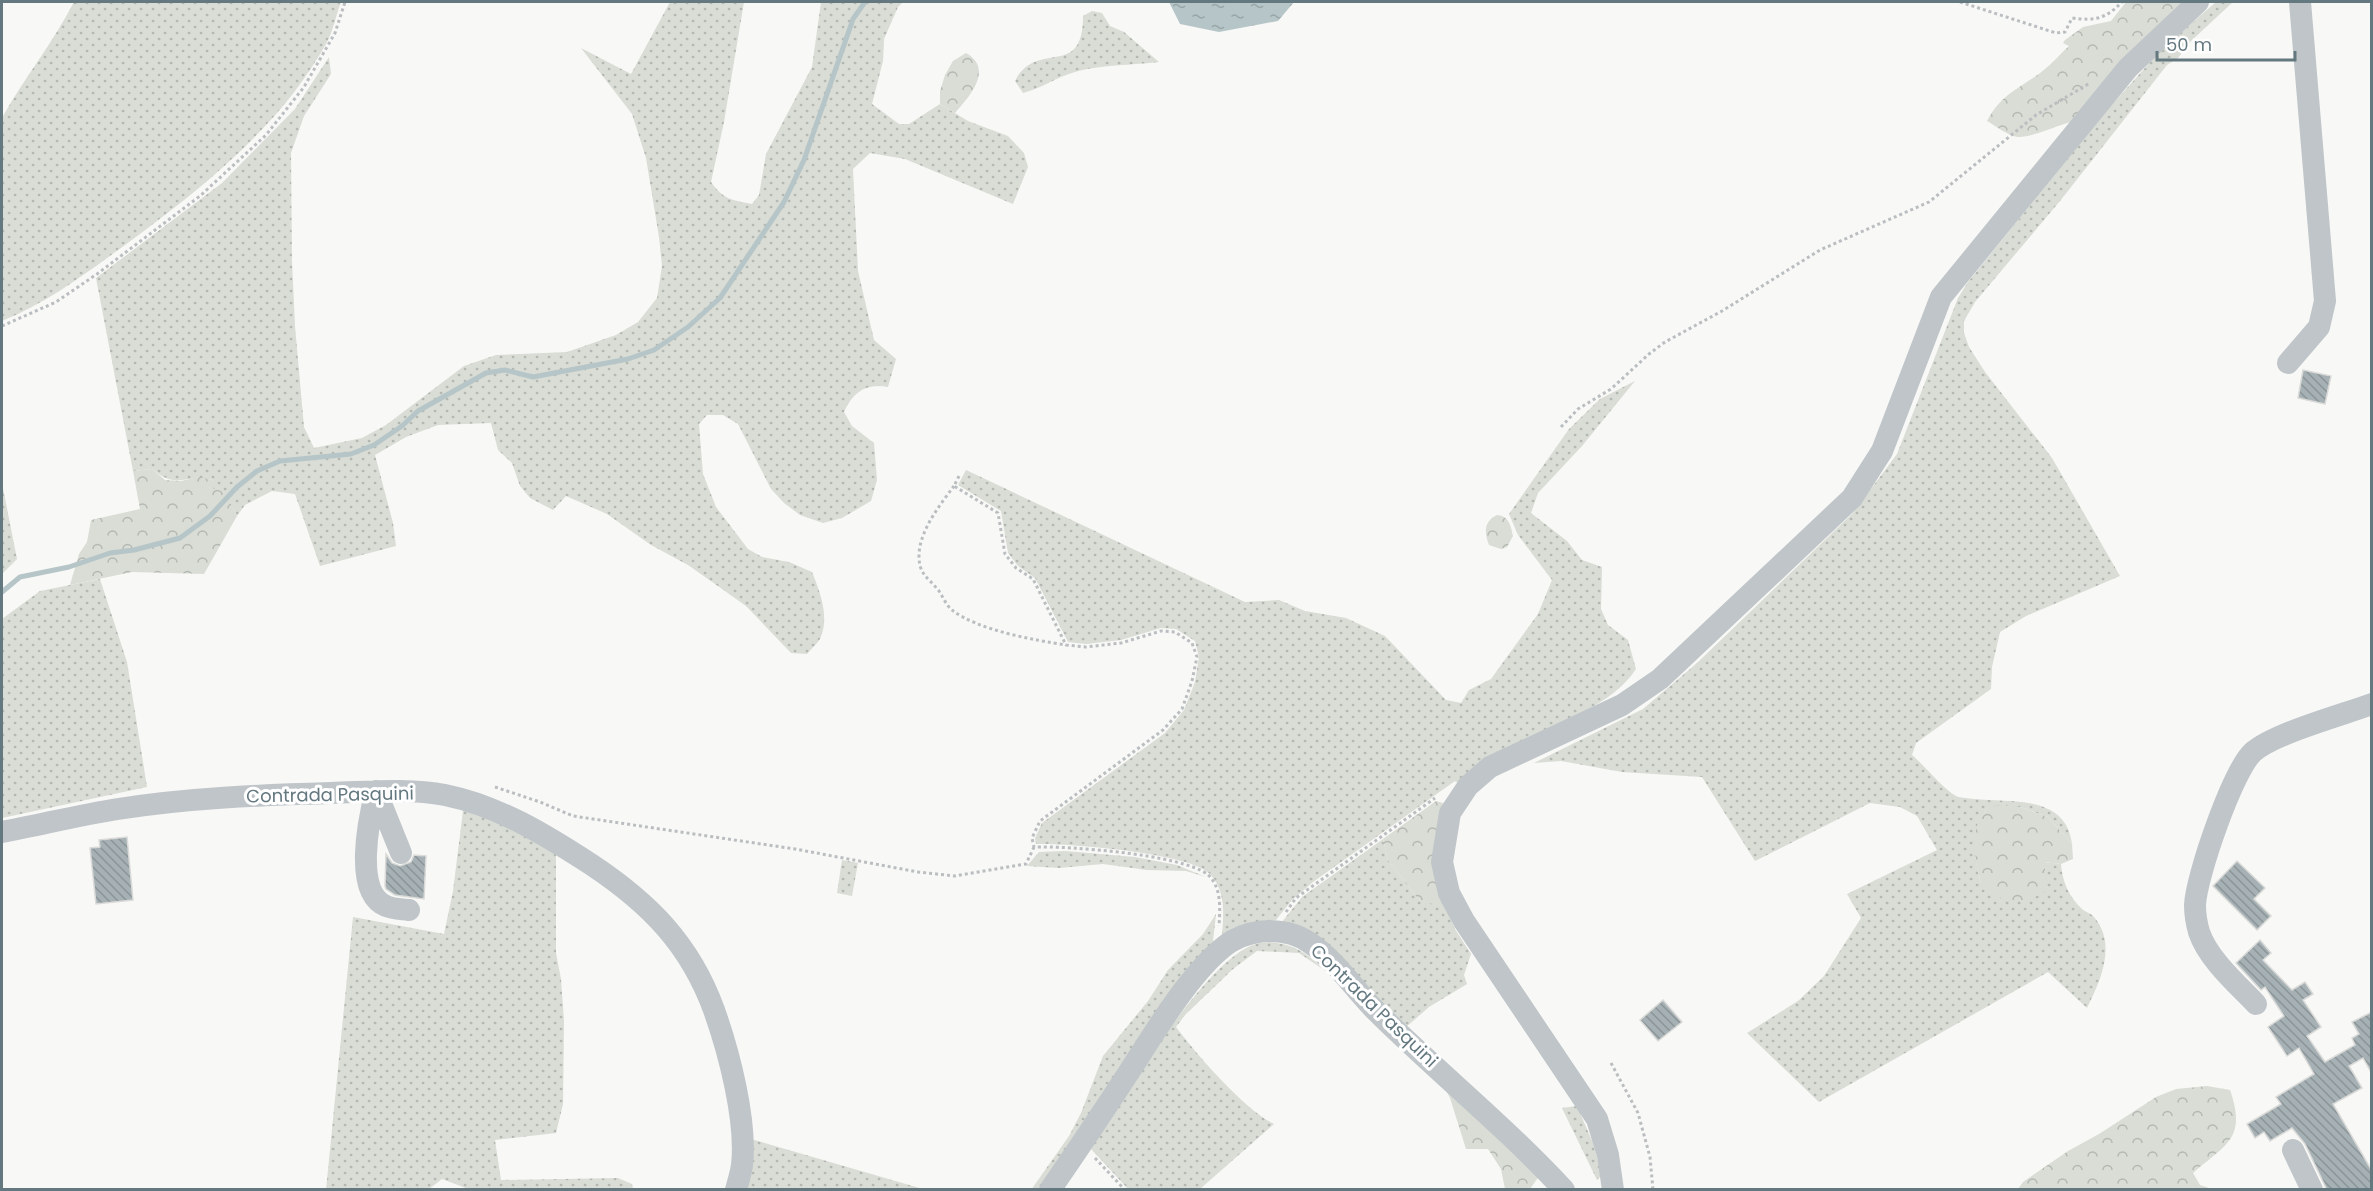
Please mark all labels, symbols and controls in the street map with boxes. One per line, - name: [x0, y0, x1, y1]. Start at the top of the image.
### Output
- scale bar: [2157, 24, 2295, 62]
- text: 50 m: [2166, 32, 2212, 57]
- street label: Contrada Pasquini: [246, 781, 414, 808]
- street label: Contrada Pasquini: [1305, 938, 1443, 1073]

